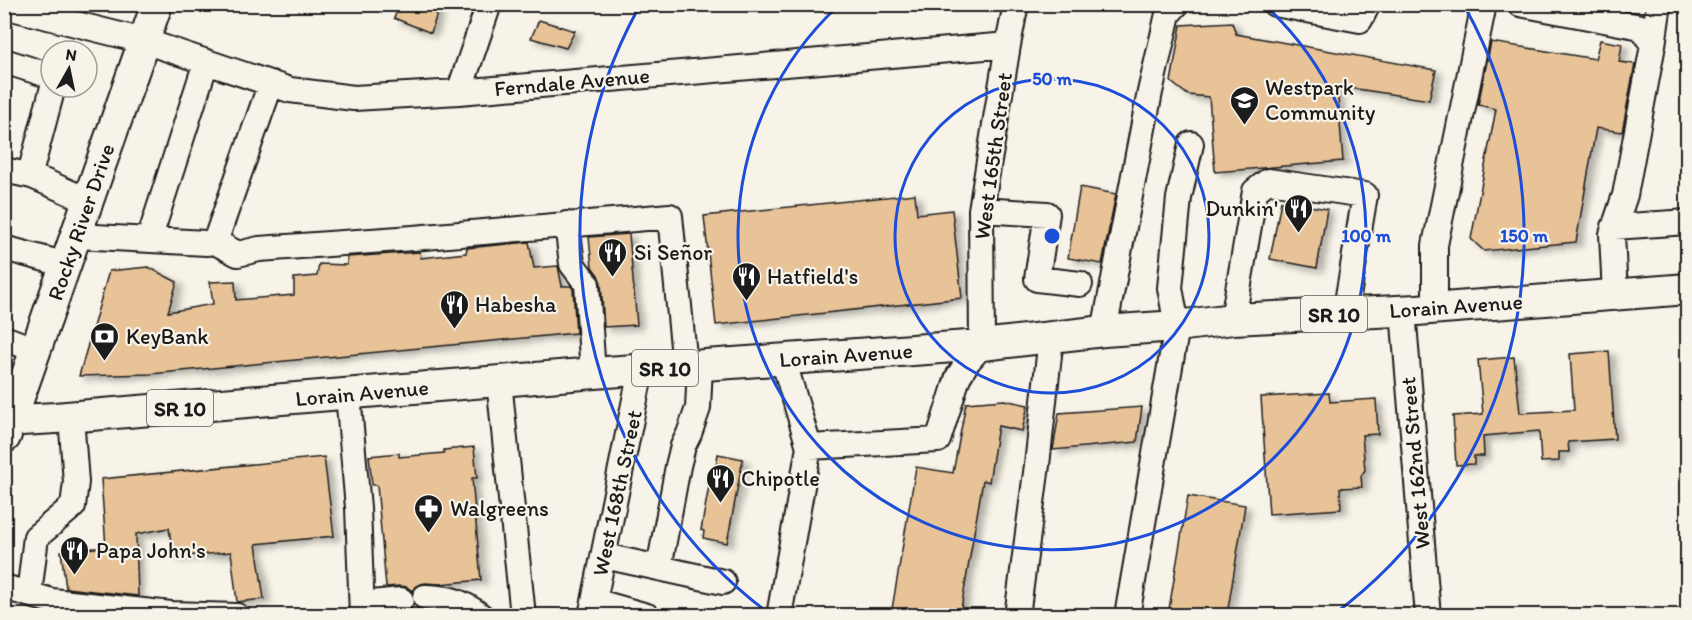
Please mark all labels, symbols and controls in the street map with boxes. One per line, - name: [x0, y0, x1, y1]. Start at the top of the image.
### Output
- north arrow: [39, 39, 99, 99]
- text: N: [64, 44, 78, 65]
- street label: Ferndale Avenue: [493, 62, 651, 102]
- text: 50 m: [1032, 68, 1073, 90]
- street label: West 165th Street: [968, 71, 1018, 241]
- place label: Westpark Community: [1265, 74, 1376, 126]
- school or university icon: Westpark Community: [1228, 84, 1260, 126]
- street label: Rocky River Drive: [42, 140, 120, 304]
- restaurant icon: Dunkin': [1283, 192, 1315, 234]
- place label: Dunkin': [1205, 195, 1278, 222]
- text: 100 m: [1341, 225, 1392, 247]
- text: 150 m: [1500, 225, 1549, 247]
- centre of rings: [1042, 226, 1062, 246]
- restaurant icon: Si Señor: [597, 236, 629, 278]
- place label: Si Señor: [634, 239, 712, 266]
- restaurant icon: Hatfield's: [730, 260, 762, 302]
- place label: Hatfield's: [767, 263, 858, 290]
- restaurant icon: Habesha: [438, 288, 470, 330]
- street label: Lorain Avenue: [1388, 288, 1524, 324]
- place label: Habesha: [475, 291, 557, 318]
- road number: SR 10: [1301, 296, 1367, 332]
- bank icon: KeyBank: [89, 320, 121, 362]
- place label: KeyBank: [126, 323, 209, 350]
- street label: Lorain Avenue: [778, 337, 914, 373]
- road number: SR 10: [632, 350, 698, 386]
- street label: Lorain Avenue: [294, 374, 430, 412]
- street label: West 162nd Street: [1394, 376, 1436, 550]
- road number: SR 10: [147, 390, 213, 426]
- street label: West 168th Street: [586, 408, 648, 578]
- restaurant icon: Chipotle: [704, 462, 736, 504]
- place label: Chipotle: [741, 465, 820, 492]
- pharmacy icon: Walgreens: [413, 492, 445, 534]
- place label: Walgreens: [450, 495, 549, 522]
- restaurant icon: Papa John's: [59, 534, 91, 576]
- place label: Papa John's: [96, 537, 206, 564]

